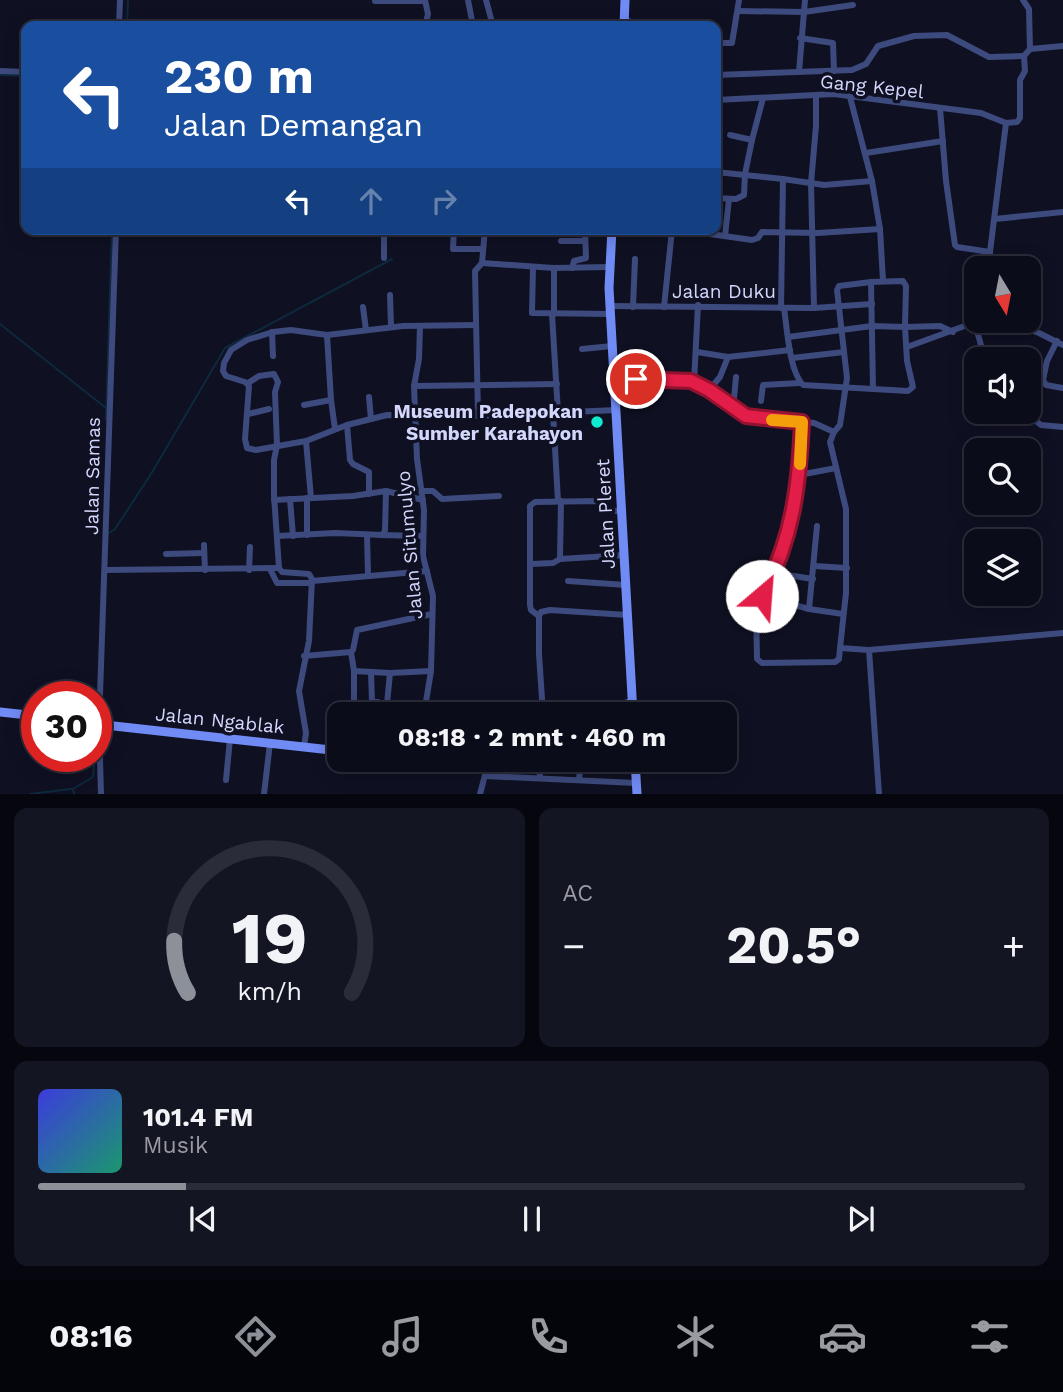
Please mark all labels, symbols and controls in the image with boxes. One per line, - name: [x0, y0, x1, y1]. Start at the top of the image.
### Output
- text: 230 m: [164, 47, 314, 105]
- icon: left: [49, 49, 140, 140]
- street label: Gang Kepel: [819, 70, 925, 103]
- text: Jalan Demangan: [164, 106, 423, 144]
- icon: left: [279, 182, 317, 220]
- icon: ahead: [352, 182, 390, 220]
- icon: right: [425, 182, 463, 220]
- north arrow: [964, 256, 1041, 332]
- map controls: [964, 256, 1041, 606]
- street label: Jalan Duku: [672, 280, 776, 303]
- button: sound: [964, 347, 1041, 424]
- pin: [606, 349, 666, 409]
- icon: arrive: [617, 360, 655, 398]
- place label: Museum Padepokan Sumber Karahayon: [394, 400, 583, 445]
- marker: Museum Padepokan Sumber Karahayon: [589, 414, 605, 430]
- street label: Jalan Samas: [80, 417, 105, 535]
- button: search: [964, 438, 1041, 515]
- street label: Jalan Pleret: [591, 458, 620, 570]
- street label: Jalan Situmulyo: [392, 470, 427, 620]
- button: layers: [964, 529, 1041, 606]
- position arrow: [725, 559, 799, 633]
- speed limit sign: 30: [21, 681, 112, 772]
- street label: Jalan Ngablak: [154, 702, 286, 739]
- text: 08:18 · 2 mnt · 460 m: [398, 722, 666, 752]
- text: AC: [563, 880, 593, 907]
- text: 19: [231, 896, 307, 982]
- text: 20.5°: [726, 915, 861, 976]
- text: −: [563, 924, 585, 968]
- text: +: [1002, 924, 1025, 968]
- text: km/h: [237, 977, 301, 1006]
- text: 101.4 FM: [143, 1102, 253, 1132]
- text: Musik: [143, 1132, 208, 1159]
- icon: previous: [184, 1200, 222, 1238]
- icon: pause: [513, 1200, 551, 1238]
- icon: next: [842, 1200, 880, 1238]
- icon: directions: [231, 1312, 280, 1361]
- icon: music: [378, 1312, 427, 1361]
- icon: phone: [524, 1312, 573, 1361]
- icon: climate: [671, 1312, 720, 1361]
- icon: car: [818, 1312, 867, 1361]
- icon: filters: [965, 1312, 1014, 1361]
- text: 08:16: [49, 1317, 133, 1355]

